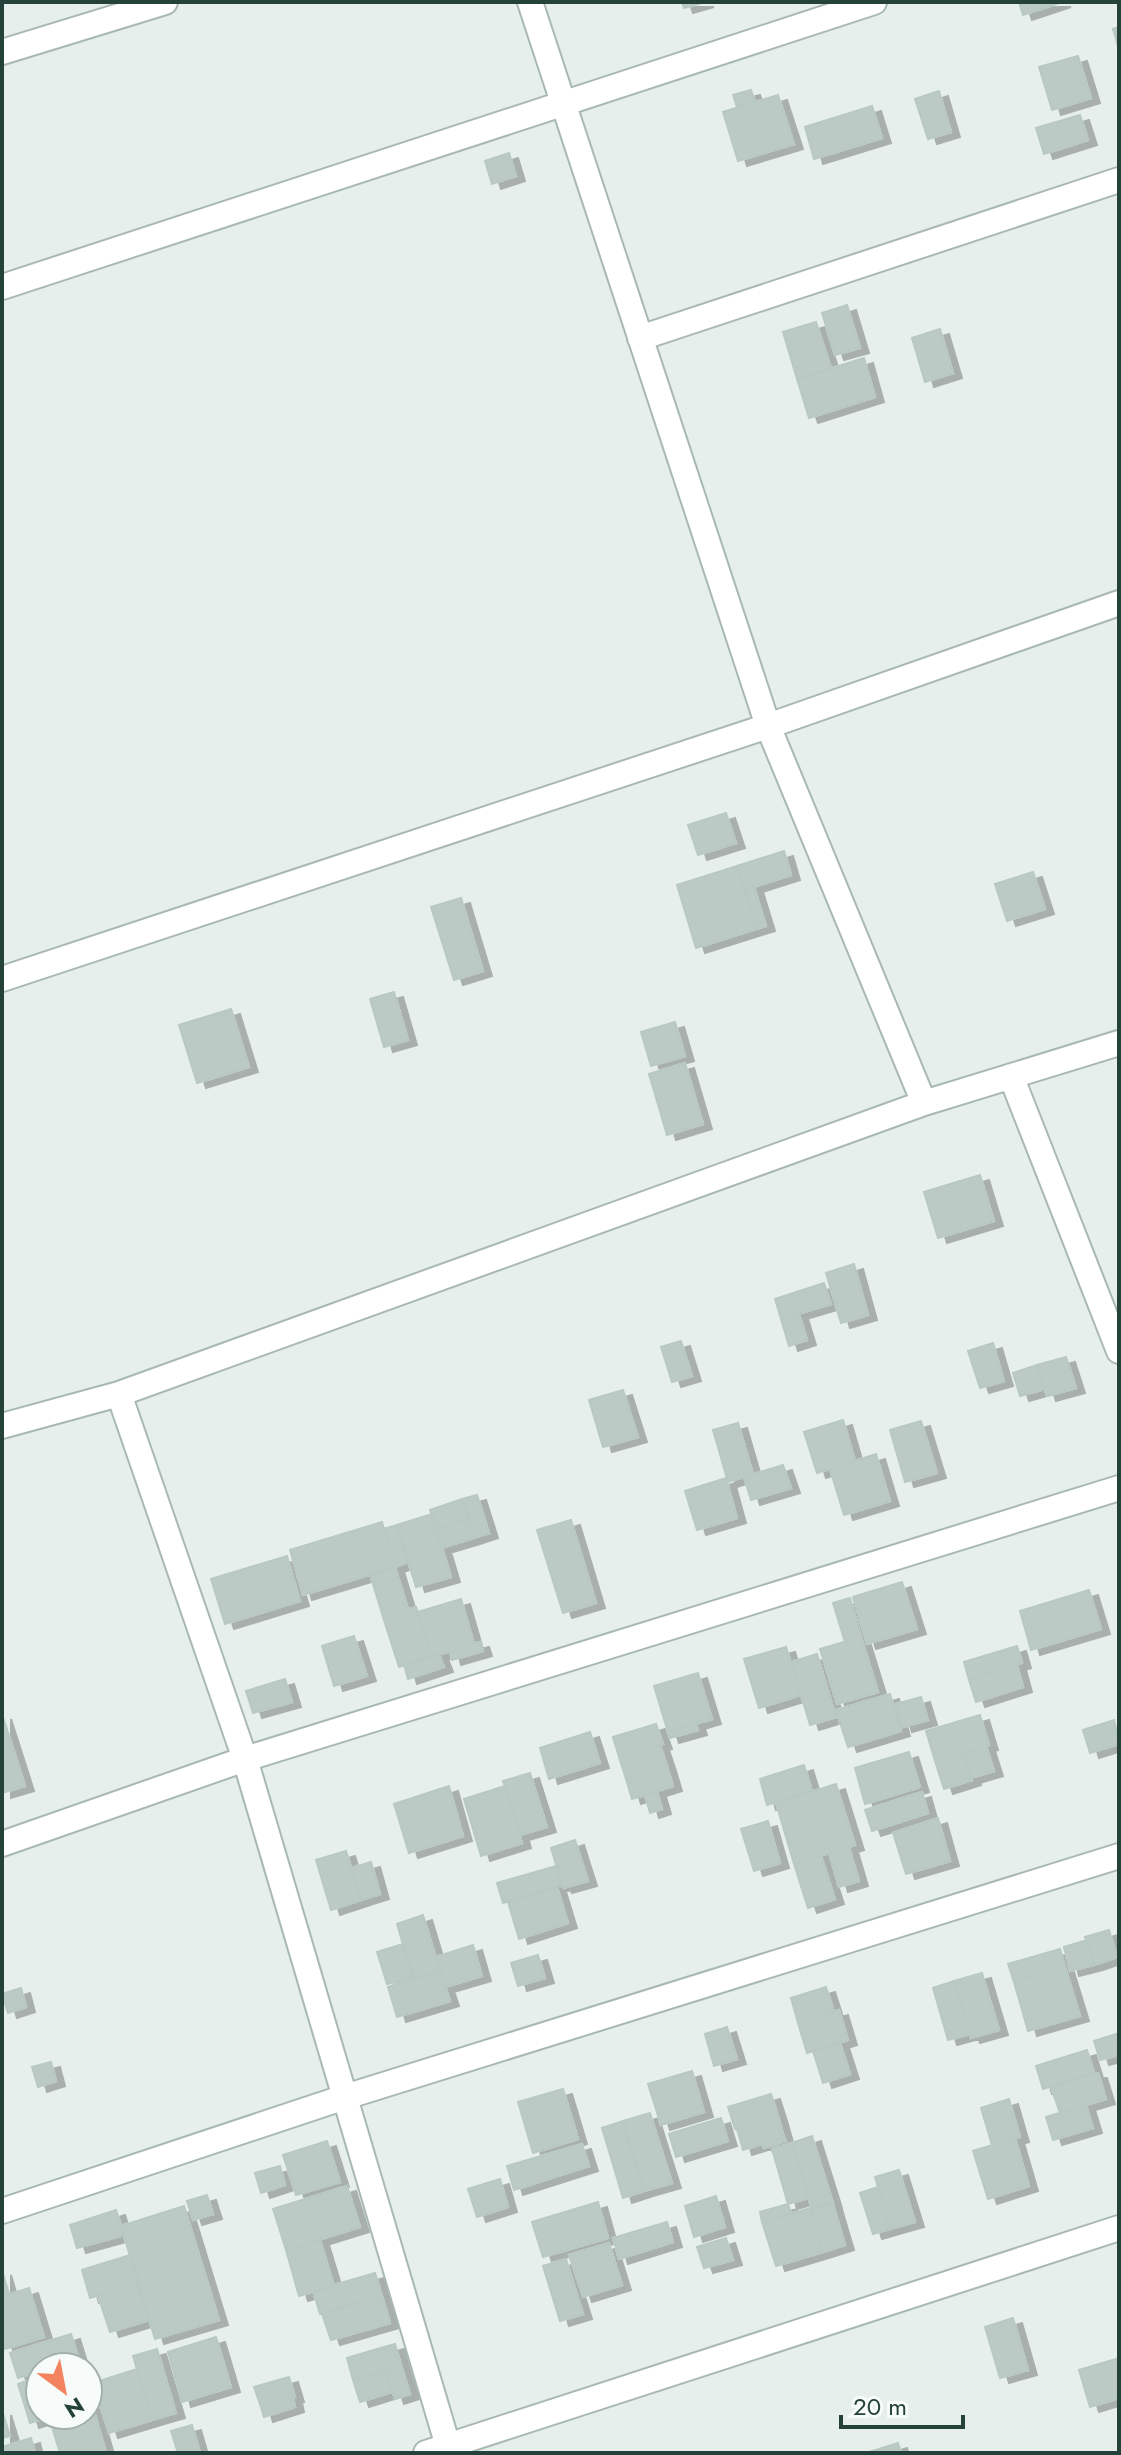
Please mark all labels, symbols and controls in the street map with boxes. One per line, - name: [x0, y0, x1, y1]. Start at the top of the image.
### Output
- north arrow: [24, 2351, 104, 2431]
- scale bar: [841, 2379, 963, 2429]
- text: 20 m: [853, 2389, 907, 2424]
- text: N: [59, 2390, 90, 2426]

